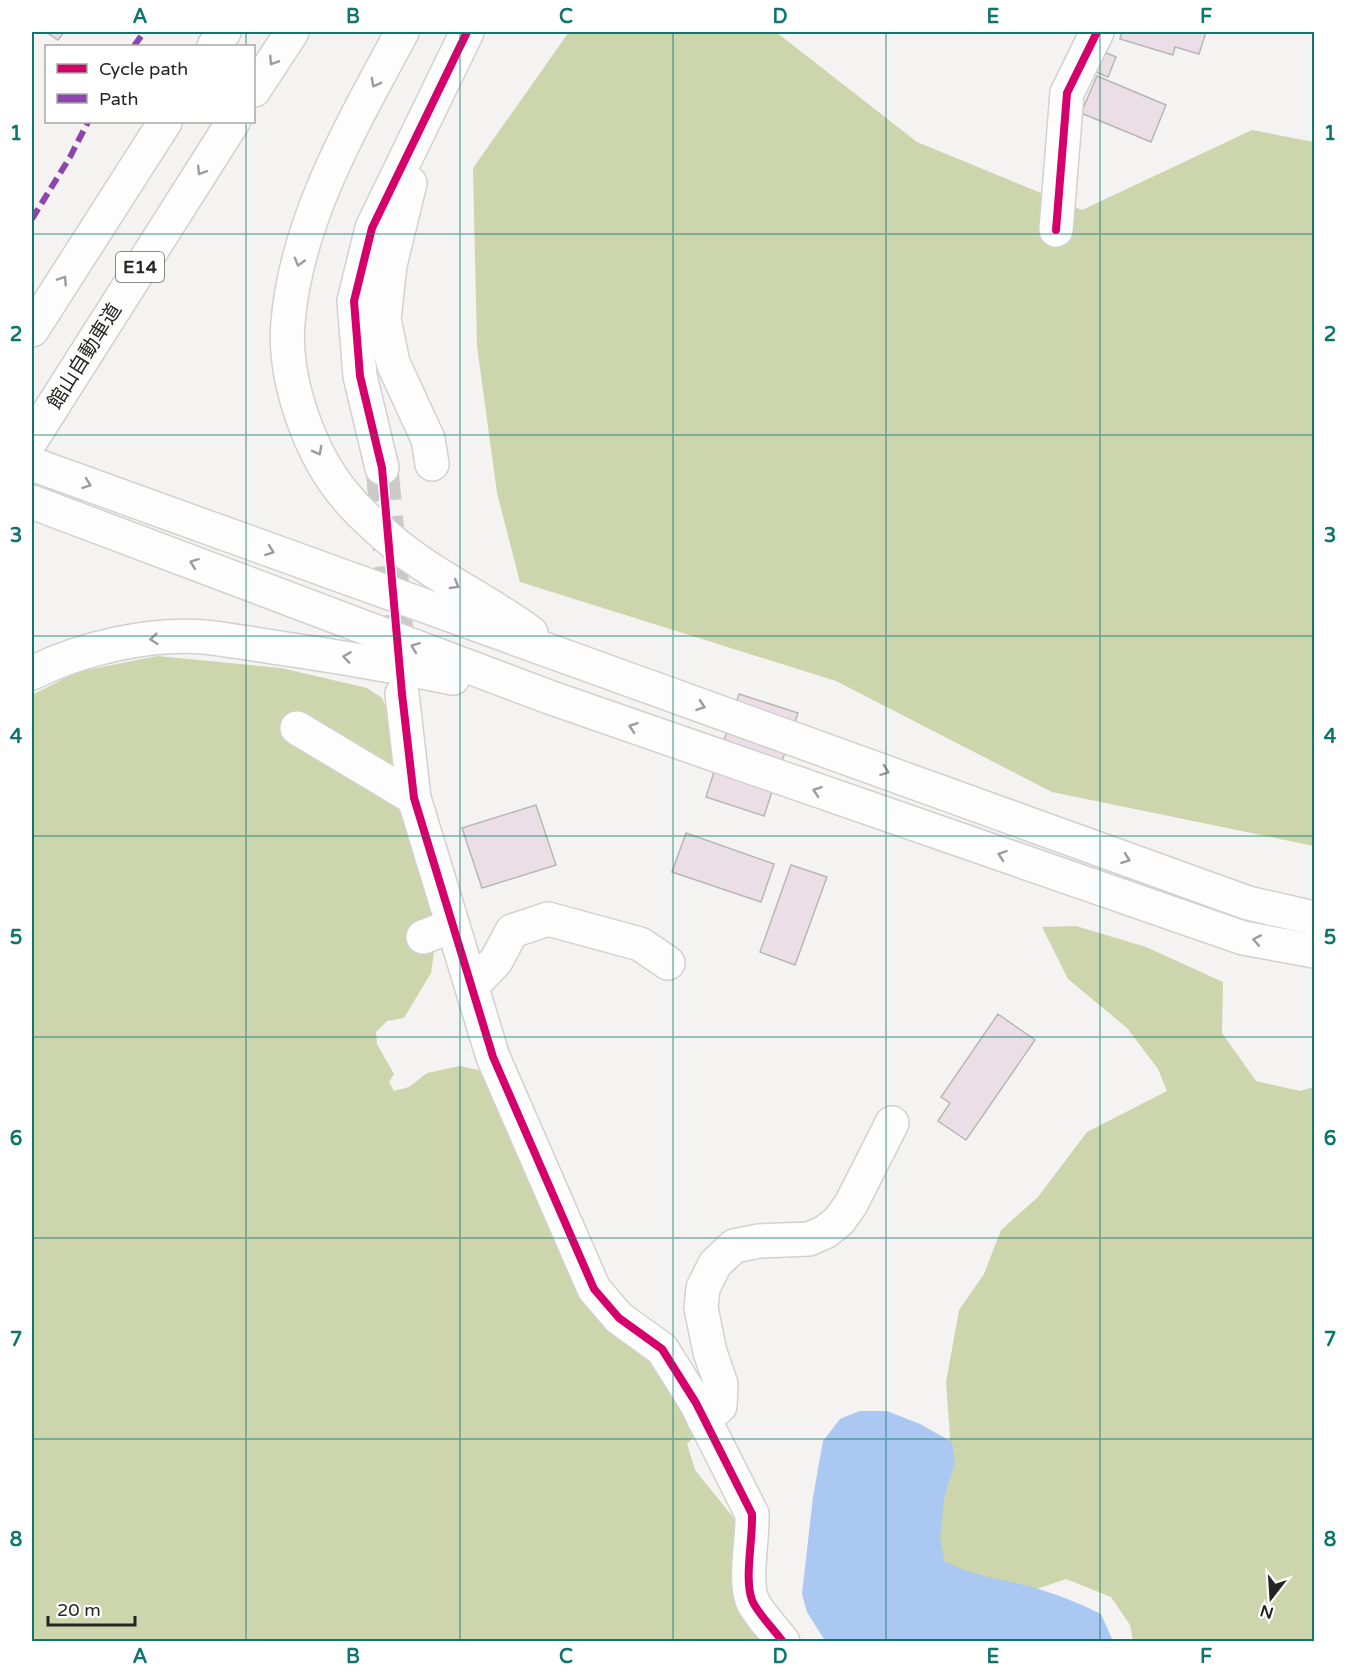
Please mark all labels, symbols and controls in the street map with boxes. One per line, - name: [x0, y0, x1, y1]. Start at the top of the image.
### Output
- text: A: [133, 5, 148, 29]
- text: B: [346, 5, 360, 29]
- text: C: [559, 5, 573, 29]
- text: D: [772, 5, 788, 29]
- text: E: [987, 5, 1000, 29]
- text: F: [1200, 5, 1212, 29]
- legend: [45, 45, 255, 123]
- one-way arrow: [269, 54, 280, 65]
- text: Cycle path: [99, 58, 188, 80]
- one-way arrow: [370, 77, 382, 88]
- text: Path: [99, 88, 138, 110]
- text: 1: [10, 122, 22, 146]
- text: 1: [1324, 122, 1336, 146]
- one-way arrow: [198, 164, 209, 175]
- road number: E14: [116, 252, 164, 282]
- one-way arrow: [294, 256, 306, 267]
- one-way arrow: [56, 276, 67, 287]
- street label: 館山自動車道: [43, 299, 127, 414]
- text: 2: [10, 323, 22, 347]
- text: 2: [1324, 323, 1336, 347]
- one-way arrow: [311, 445, 322, 455]
- one-way arrow: [81, 477, 91, 490]
- text: 3: [10, 524, 22, 548]
- text: 3: [1324, 524, 1336, 548]
- one-way arrow: [264, 543, 275, 556]
- one-way arrow: [189, 558, 199, 571]
- one-way arrow: [449, 577, 459, 589]
- one-way arrow: [149, 632, 158, 645]
- one-way arrow: [411, 642, 422, 654]
- one-way arrow: [343, 652, 352, 664]
- one-way arrow: [695, 698, 706, 711]
- one-way arrow: [628, 721, 639, 734]
- text: 4: [10, 725, 23, 749]
- text: 4: [1324, 725, 1337, 749]
- one-way arrow: [879, 764, 889, 777]
- one-way arrow: [812, 785, 823, 798]
- one-way arrow: [997, 849, 1008, 862]
- one-way arrow: [1120, 851, 1131, 864]
- text: 5: [10, 926, 22, 950]
- text: 5: [1324, 926, 1336, 950]
- one-way arrow: [1252, 934, 1262, 947]
- text: 6: [10, 1127, 22, 1151]
- text: 6: [1324, 1127, 1336, 1151]
- text: 7: [10, 1328, 22, 1352]
- text: 7: [1324, 1328, 1336, 1352]
- text: 8: [10, 1528, 22, 1552]
- text: 8: [1324, 1528, 1336, 1552]
- north arrow: [1241, 1568, 1301, 1628]
- scale bar: [48, 1589, 135, 1627]
- text: 20 m: [57, 1599, 101, 1621]
- text: N: [1258, 1600, 1276, 1623]
- text: A: [133, 1645, 148, 1669]
- text: B: [346, 1645, 360, 1669]
- text: C: [559, 1645, 573, 1669]
- text: D: [772, 1645, 788, 1669]
- text: E: [987, 1645, 1000, 1669]
- text: F: [1200, 1645, 1212, 1669]

